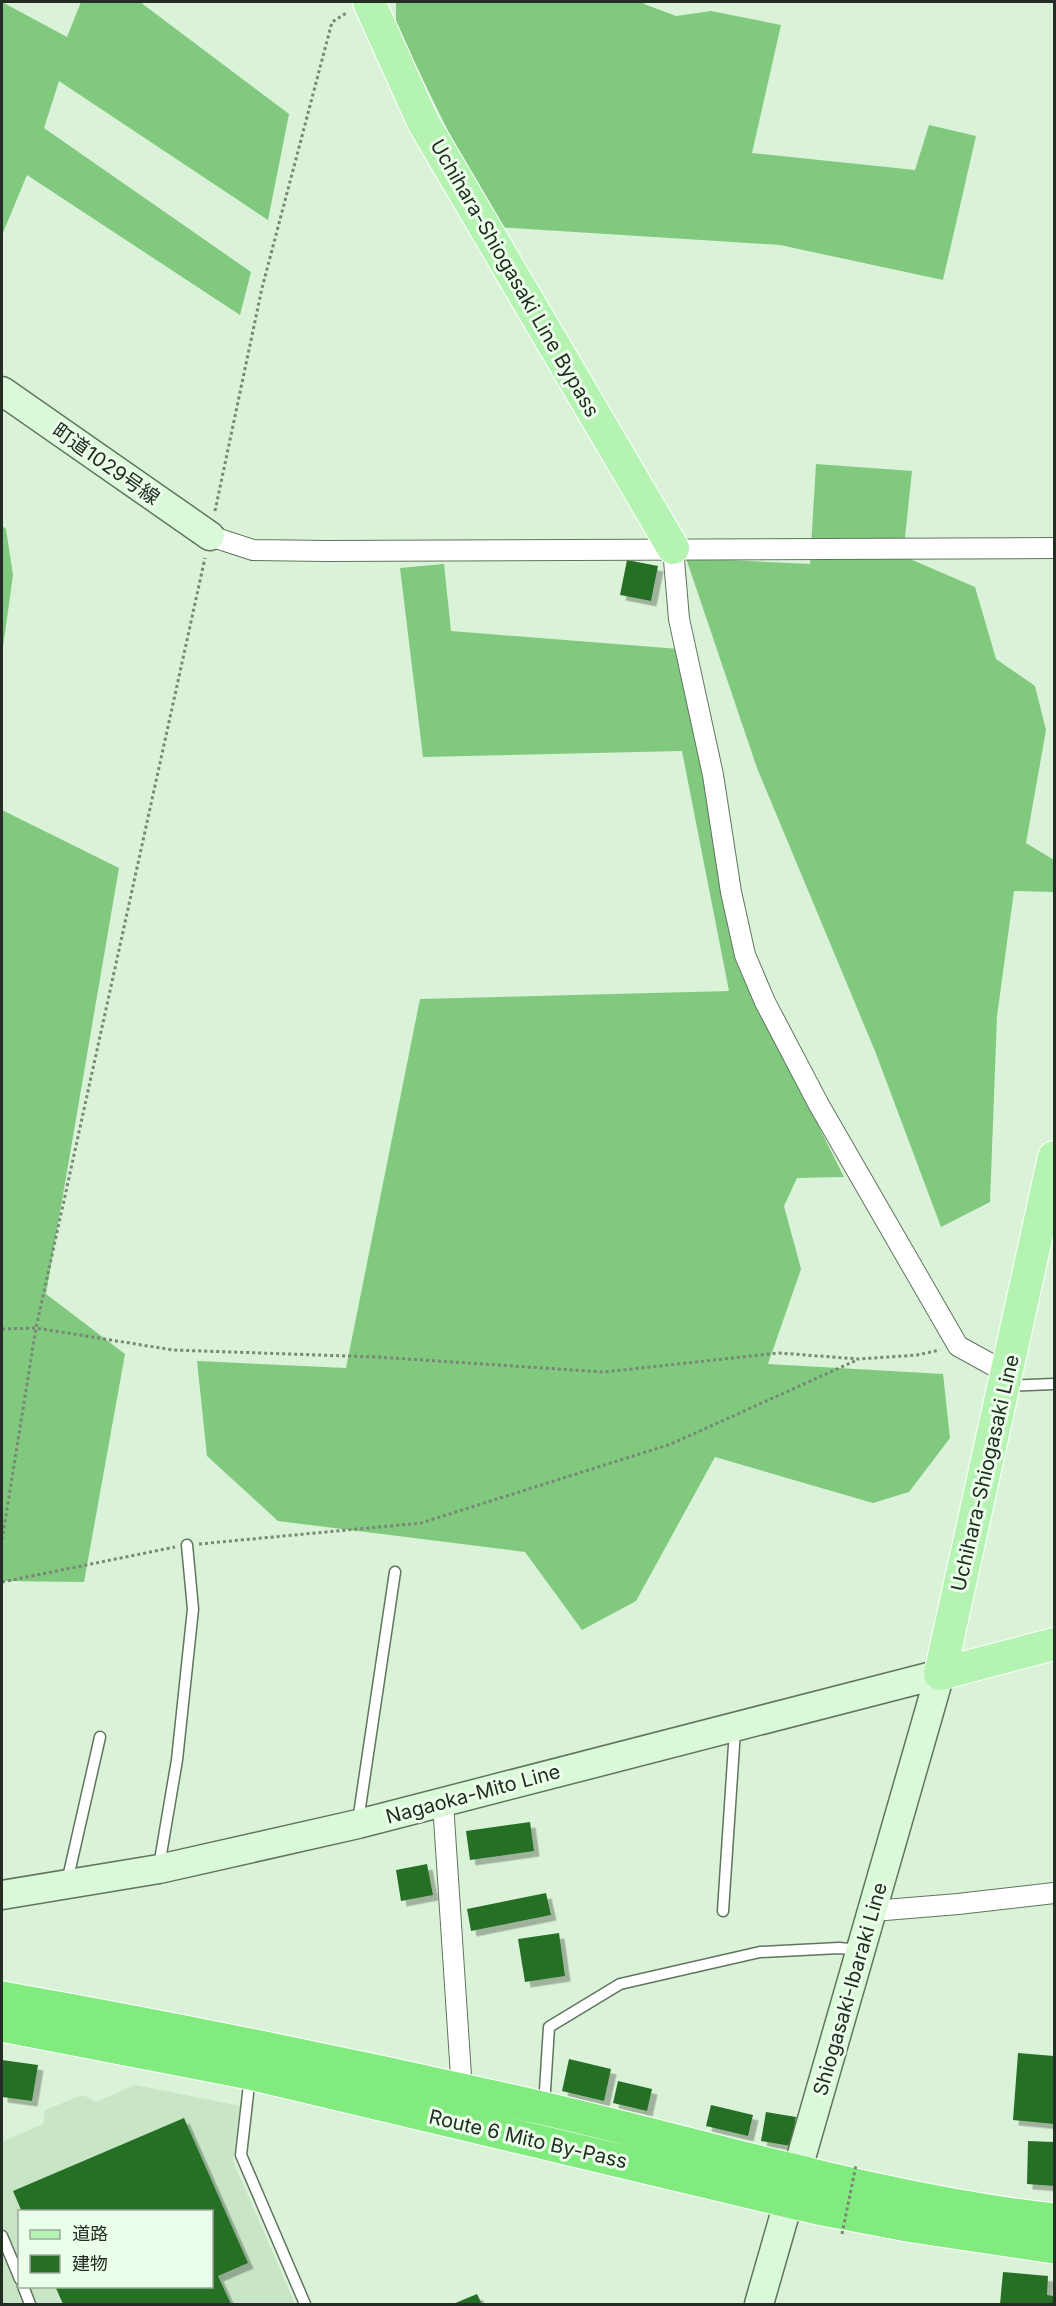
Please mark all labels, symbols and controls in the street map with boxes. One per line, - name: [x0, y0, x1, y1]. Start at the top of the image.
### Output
- street label: Uchihara-Shiogasaki Line Bypass: [425, 135, 605, 421]
- street label: 町道1029号線: [48, 418, 164, 510]
- street label: Uchihara-Shiogasaki Line: [946, 1352, 1024, 1594]
- street label: Nagaoka-Mito Line: [383, 1759, 563, 1829]
- street label: Shiogasaki-Ibaraki Line: [808, 1880, 892, 2098]
- street label: Route 6 Mito By-Pass: [427, 2104, 629, 2174]
- legend: [18, 2210, 213, 2288]
- text: 道路: [72, 2223, 108, 2244]
- text: 建物: [72, 2253, 108, 2274]

